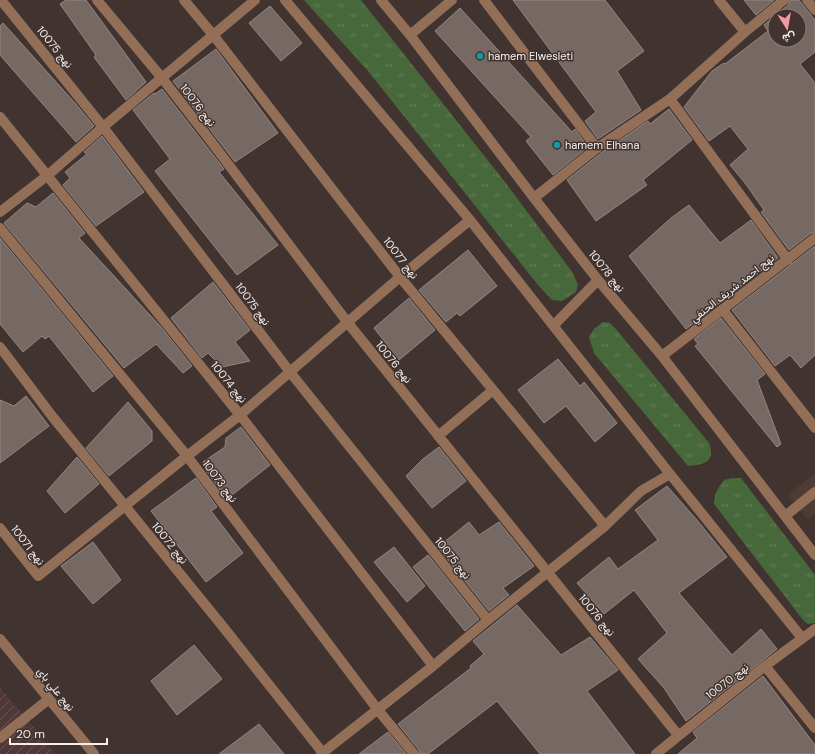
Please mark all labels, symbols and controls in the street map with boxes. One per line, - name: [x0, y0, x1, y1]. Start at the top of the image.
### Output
- north arrow: [767, 8, 807, 48]
- street label: نهج 10075: [33, 23, 76, 71]
- text: ش: [781, 30, 797, 46]
- place label: hamem Elwesleti: [488, 49, 573, 63]
- marker: hamem Elwesleti: [475, 51, 485, 61]
- street label: نهج 10076: [176, 81, 219, 130]
- place label: hamem Elhana: [565, 138, 639, 152]
- marker: hamem Elhana: [552, 140, 562, 150]
- street label: نهج 10077: [380, 234, 422, 282]
- street label: نهج 10078: [585, 247, 628, 295]
- street label: نهج احمد شريف الحنفي: [687, 251, 779, 328]
- street label: نهج 10075: [232, 280, 274, 329]
- street label: نهج 10076: [372, 338, 415, 386]
- street label: نهج 10074: [207, 358, 250, 406]
- street label: نهج 10073: [199, 457, 240, 506]
- street label: نهج 10072: [148, 519, 191, 567]
- street label: نهج 10071: [7, 522, 48, 568]
- street label: نهج 10075: [431, 534, 474, 582]
- street label: نهج 10076: [575, 591, 618, 639]
- street label: نهج 10070: [703, 660, 752, 703]
- street label: نهج علي باي: [32, 664, 78, 716]
- scale bar: [10, 720, 107, 746]
- text: 20 m: [16, 726, 45, 742]

